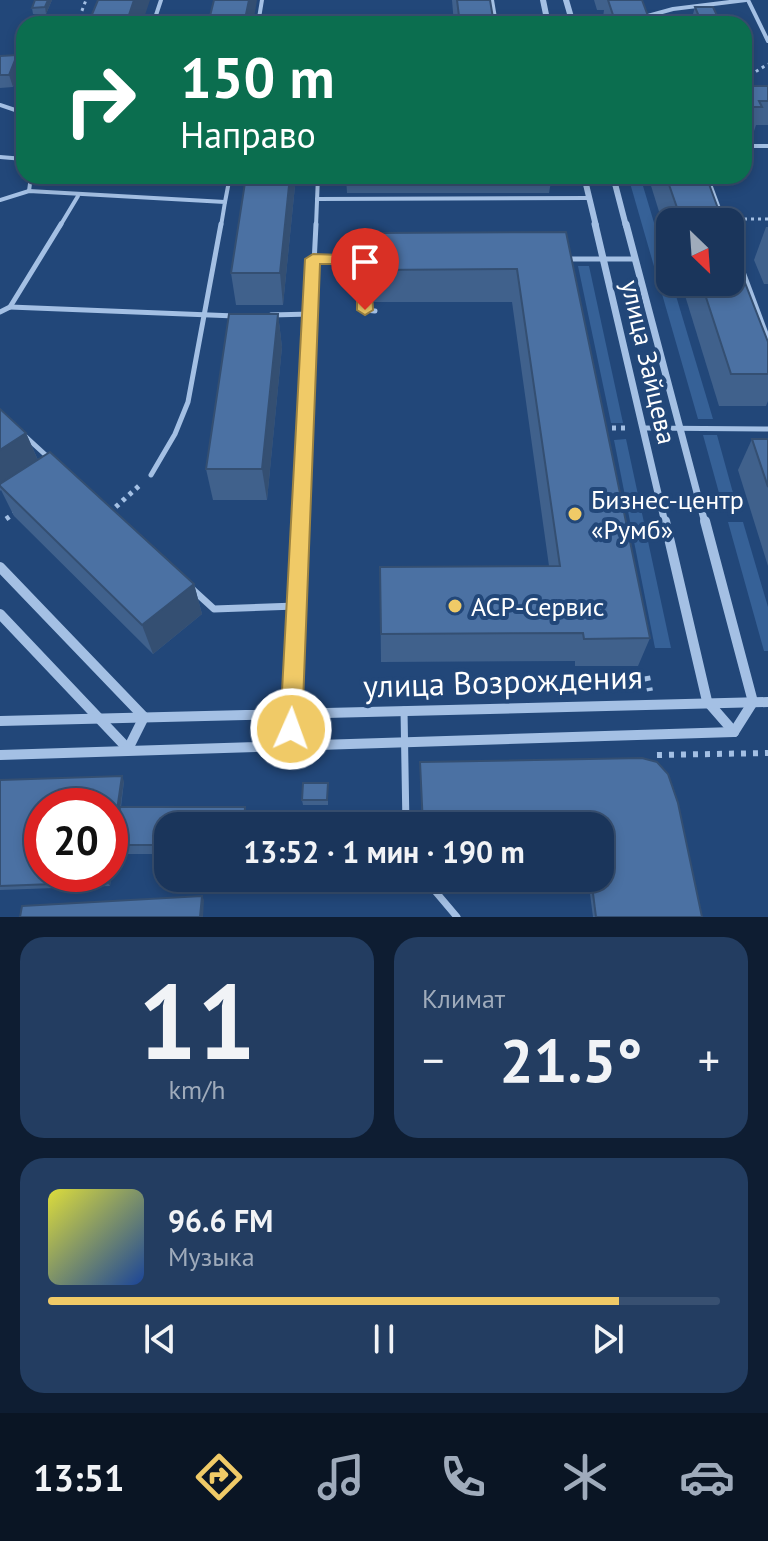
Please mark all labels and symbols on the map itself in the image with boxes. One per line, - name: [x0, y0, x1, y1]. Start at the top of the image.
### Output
- north arrow: [656, 208, 744, 296]
- pin: [331, 228, 399, 310]
- street label: улица Зайцева: [614, 277, 684, 447]
- place label: Бизнес-центр «Румб»: [591, 483, 744, 546]
- marker: Бизнес-центр «Румб»: [566, 505, 584, 523]
- place label: АСР-Сервис: [471, 590, 604, 623]
- marker: АСР-Сервис: [446, 597, 464, 615]
- street label: улица Возрождения: [362, 655, 644, 707]
- position arrow: [249, 687, 333, 771]
- speed limit sign: 20: [24, 788, 128, 892]

